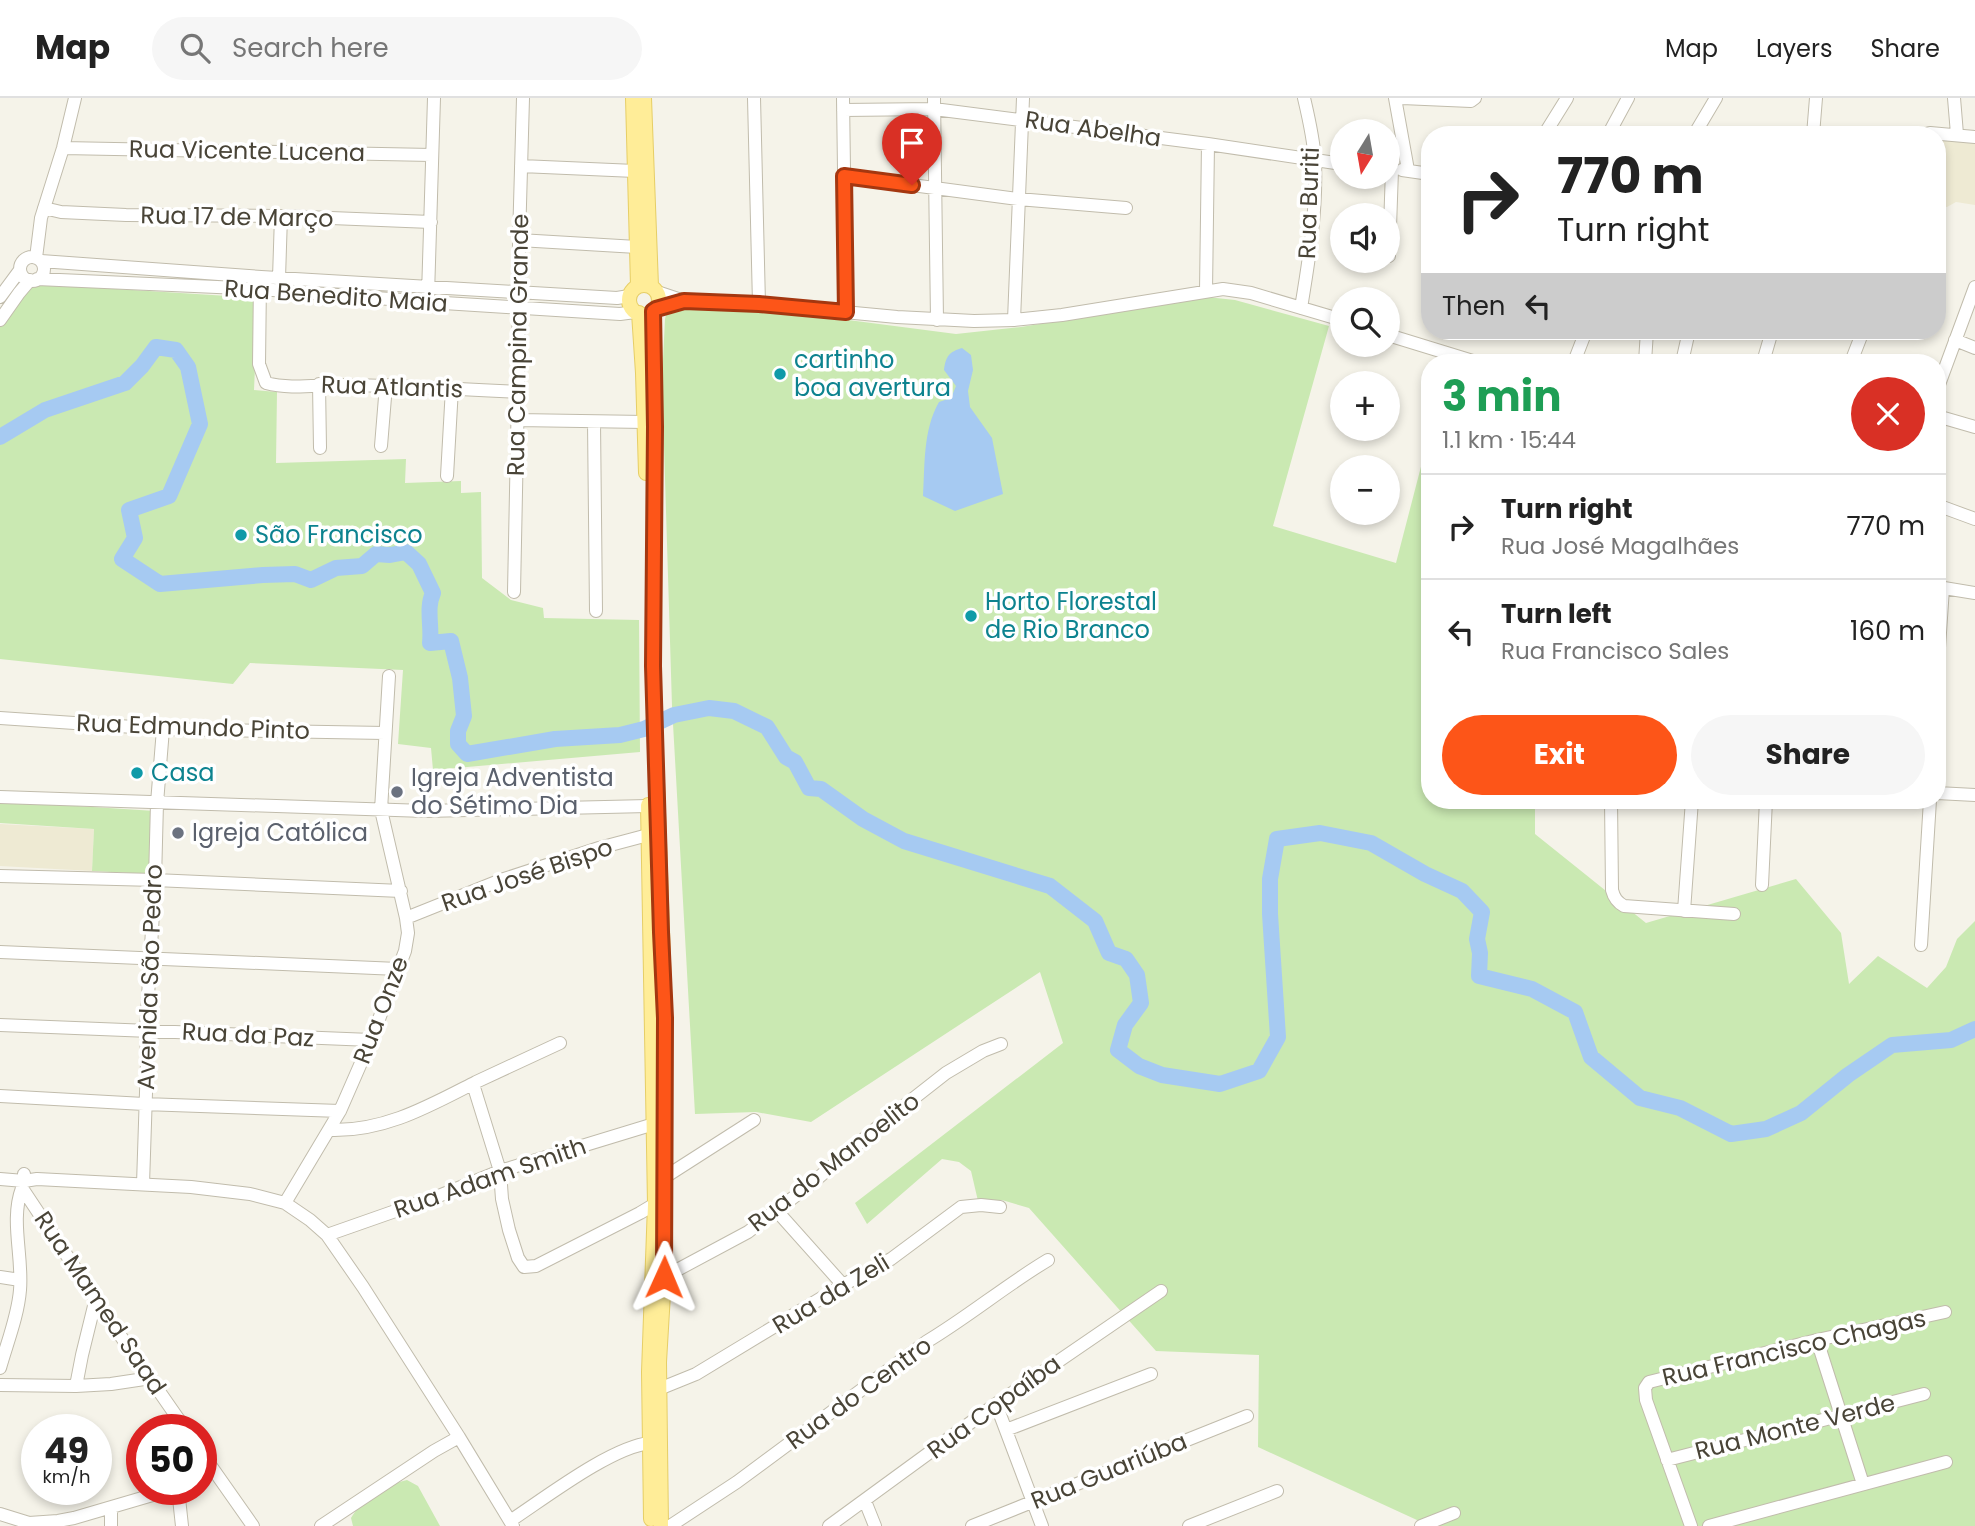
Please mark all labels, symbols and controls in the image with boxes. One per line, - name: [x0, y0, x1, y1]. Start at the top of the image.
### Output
- search box: [152, 17, 642, 80]
- text: Map: [35, 24, 110, 71]
- icon: search: [176, 29, 214, 67]
- text: Search here: [232, 30, 389, 66]
- text: Map: [1665, 32, 1718, 65]
- text: Layers: [1756, 32, 1832, 65]
- text: Share: [1870, 32, 1940, 65]
- street label: Rua Abelha: [1023, 103, 1163, 154]
- pin: [882, 113, 942, 185]
- north arrow: [1330, 119, 1400, 189]
- map controls: [1330, 119, 1400, 525]
- icon: arrive: [893, 124, 931, 162]
- street label: Rua Vicente Lucena: [129, 132, 365, 169]
- text: 770 m: [1557, 142, 1704, 210]
- street label: Rua Buriti: [1290, 146, 1327, 260]
- icon: right: [1442, 154, 1533, 245]
- street label: Rua 17 de Março: [140, 198, 334, 235]
- button: sound: [1330, 203, 1400, 273]
- text: Turn right: [1557, 207, 1709, 252]
- street label: Rua Campina Grande: [499, 213, 536, 477]
- street label: Rua Benedito Maia: [223, 271, 449, 320]
- button: search: [1330, 287, 1400, 357]
- icon: left: [1519, 287, 1557, 325]
- text: Then: [1442, 288, 1505, 324]
- place label: cartinho boa avertura: [794, 343, 951, 404]
- marker: cartinho boa avertura: [772, 366, 788, 382]
- text: 3 min: [1442, 367, 1562, 426]
- street label: Rua Atlantis: [320, 368, 464, 405]
- button: +: [1330, 371, 1400, 441]
- button: close: [1851, 377, 1925, 451]
- text: 1.1 km · 15:44: [1442, 424, 1576, 456]
- button: −: [1330, 455, 1400, 525]
- text: Turn right: [1501, 491, 1633, 527]
- icon: right: [1442, 508, 1480, 546]
- text: 770 m: [1847, 508, 1925, 544]
- place label: São Francisco: [255, 518, 423, 551]
- marker: São Francisco: [233, 527, 249, 543]
- text: Rua José Magalhães: [1501, 530, 1739, 562]
- place label: Horto Florestal de Rio Branco: [985, 585, 1157, 646]
- text: Turn left: [1501, 596, 1612, 632]
- marker: Horto Florestal de Rio Branco: [963, 608, 979, 624]
- icon: left: [1442, 613, 1480, 651]
- text: 160 m: [1850, 613, 1925, 649]
- text: Rua Francisco Sales: [1501, 635, 1729, 667]
- street label: Rua Edmundo Pinto: [76, 706, 310, 747]
- button: Exit: [1442, 715, 1677, 795]
- button: Share: [1691, 715, 1925, 795]
- place label: Casa: [151, 756, 215, 789]
- place label: Igreja Adventista do Sétimo Dia: [411, 761, 614, 822]
- marker: Casa: [129, 765, 145, 781]
- marker: Igreja Adventista do Sétimo Dia: [389, 784, 405, 800]
- place label: Igreja Católica: [192, 816, 368, 849]
- marker: Igreja Católica: [170, 825, 186, 841]
- street label: Rua José Bispo: [437, 830, 617, 919]
- street label: Avenida São Pedro: [129, 863, 170, 1091]
- street label: Rua Onze: [345, 951, 416, 1068]
- street label: Rua da Paz: [181, 1015, 315, 1054]
- street label: Rua do Manoelito: [741, 1084, 926, 1239]
- street label: Rua Adam Smith: [389, 1129, 590, 1226]
- street label: Rua Mamed Saad: [27, 1205, 174, 1401]
- position arrow: [627, 1240, 701, 1314]
- street label: Rua da Zeli: [766, 1246, 895, 1341]
- street label: Rua Francisco Chagas: [1659, 1301, 1929, 1394]
- street label: Rua do Centro: [779, 1329, 938, 1457]
- street label: Rua Copaíba: [920, 1347, 1067, 1466]
- street label: Rua Monte Verde: [1691, 1386, 1898, 1467]
- speed limit sign: 50: [126, 1414, 217, 1505]
- street label: Rua Guariúba: [1026, 1424, 1192, 1517]
- text: 49: [44, 1426, 89, 1475]
- text: km/h: [43, 1464, 90, 1489]

